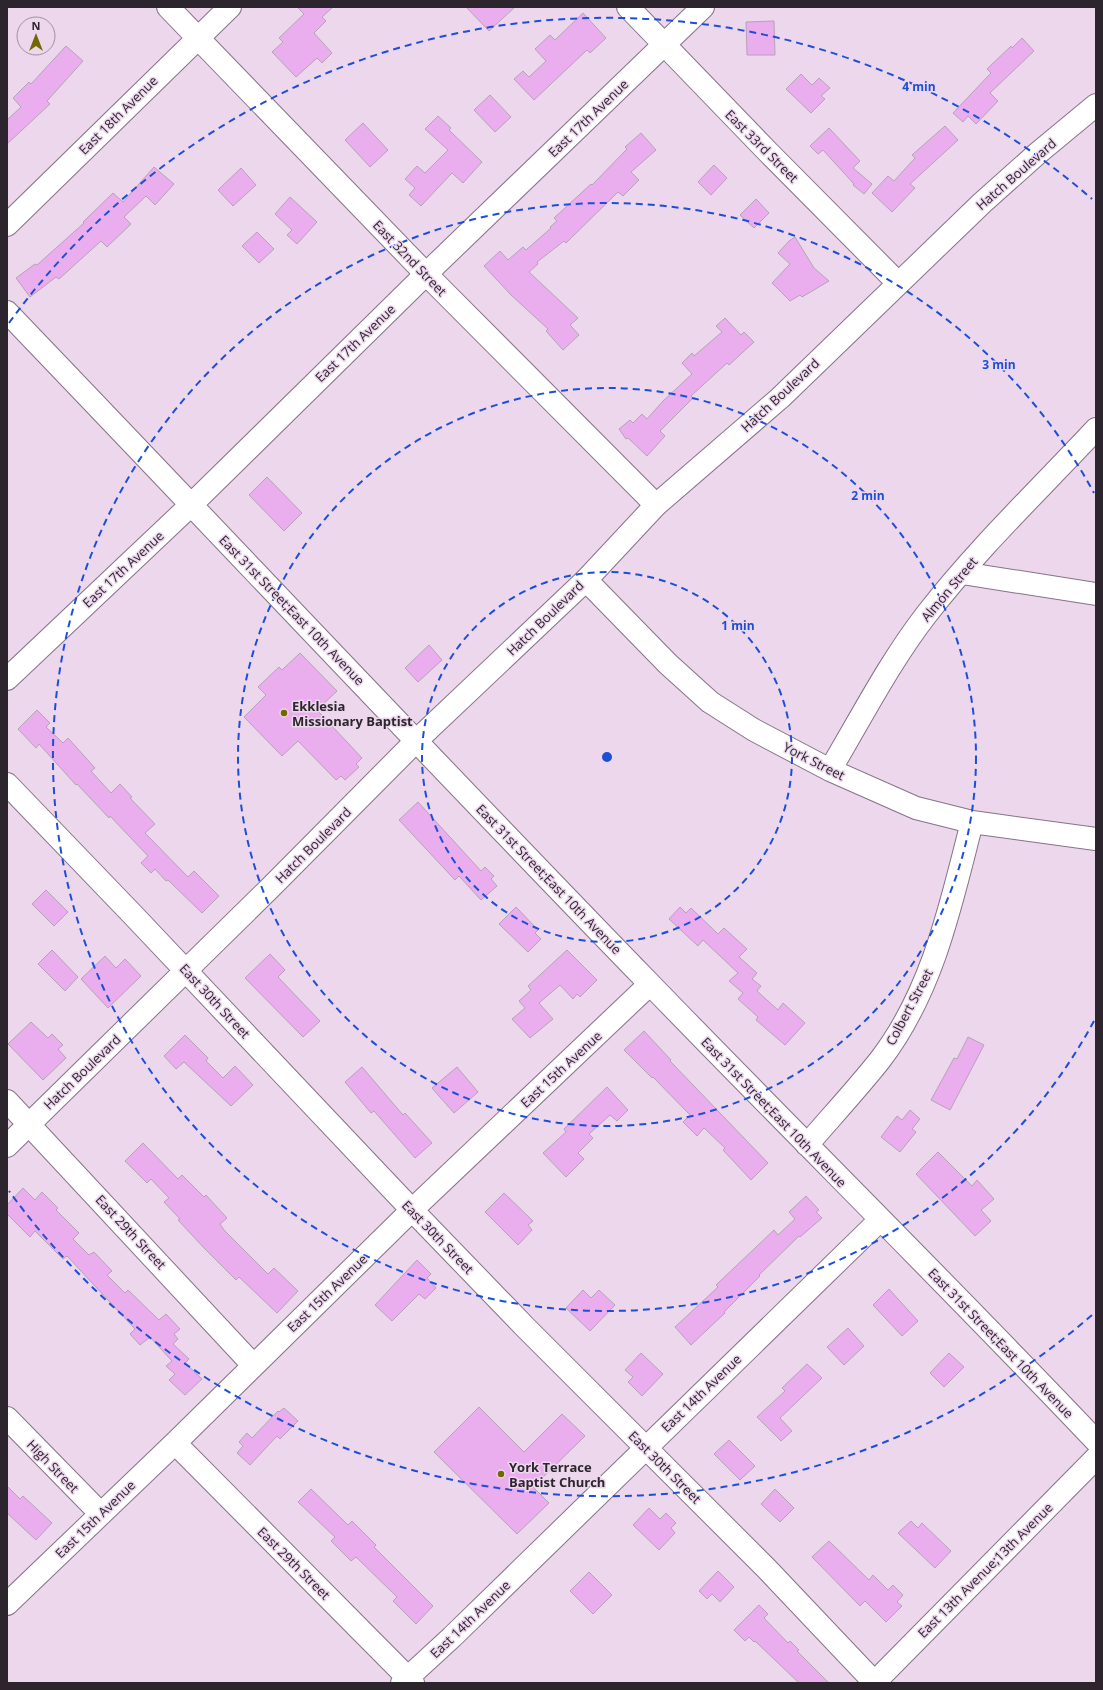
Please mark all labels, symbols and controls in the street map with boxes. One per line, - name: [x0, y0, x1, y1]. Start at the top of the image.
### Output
- north arrow: [16, 16, 56, 56]
- text: N: [32, 18, 40, 33]
- street label: East 18th Avenue: [75, 72, 161, 158]
- street label: East 17th Avenue: [544, 75, 632, 161]
- text: 4 min: [902, 78, 936, 95]
- street label: East 33rd Street: [722, 106, 803, 187]
- street label: Hatch Boulevard: [972, 134, 1060, 214]
- street label: East 32nd Street: [369, 216, 451, 300]
- street label: East 17th Avenue: [311, 300, 399, 386]
- street label: Hatch Boulevard: [737, 354, 823, 436]
- text: 3 min: [982, 356, 1016, 373]
- text: 2 min: [851, 487, 885, 504]
- street label: East 17th Avenue: [79, 527, 167, 611]
- street label: East 31st Street;East 10th Avenue: [215, 531, 369, 689]
- street label: Almon Street: [917, 553, 982, 625]
- street label: Hatch Boulevard: [503, 577, 587, 659]
- text: 1 min: [721, 617, 755, 634]
- place label: Ekklesia Missionary Baptist: [292, 697, 413, 730]
- marker: Ekklesia Missionary Baptist: [279, 708, 289, 718]
- street label: York Street: [780, 738, 848, 784]
- centre of rings: [600, 750, 614, 764]
- street label: East 31st Street;East 10th Avenue: [472, 800, 626, 958]
- street label: Hatch Boulevard: [271, 803, 355, 887]
- street label: East 30th Street: [176, 960, 255, 1042]
- street label: Colbert Street: [881, 965, 937, 1048]
- street label: East 15th Avenue: [517, 1027, 605, 1111]
- street label: Hatch Boulevard: [40, 1031, 124, 1113]
- street label: East 31st Street;East 10th Avenue: [697, 1033, 851, 1191]
- street label: East 29th Street: [92, 1191, 171, 1273]
- street label: East 30th Street: [398, 1196, 478, 1278]
- street label: East 15th Avenue: [283, 1250, 371, 1336]
- street label: East 31st Street;East 10th Avenue: [924, 1264, 1078, 1422]
- street label: East 14th Avenue: [657, 1350, 745, 1436]
- street label: East 30th Street: [625, 1427, 705, 1507]
- street label: High Street: [23, 1435, 83, 1497]
- place label: York Terrace Baptist Church: [509, 1458, 605, 1491]
- marker: York Terrace Baptist Church: [496, 1469, 506, 1479]
- street label: East 15th Avenue: [51, 1476, 139, 1562]
- street label: East 13th Avenue;13th Avenue: [913, 1498, 1057, 1642]
- street label: East 29th Street: [254, 1523, 334, 1603]
- street label: East 14th Avenue: [426, 1576, 514, 1662]

